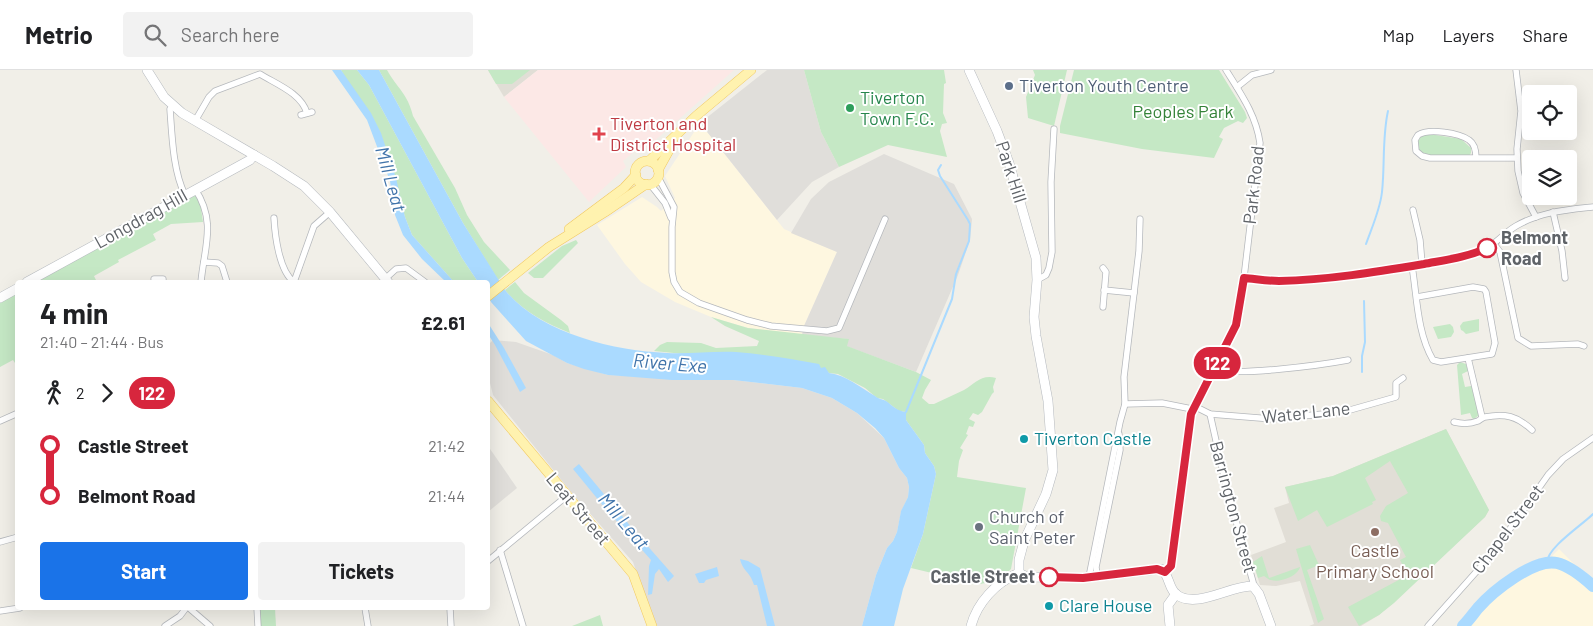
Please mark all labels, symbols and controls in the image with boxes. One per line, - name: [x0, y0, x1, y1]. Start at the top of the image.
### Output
- search box: [123, 12, 473, 57]
- text: Metrio: [25, 20, 93, 49]
- icon: search: [141, 21, 169, 49]
- text: Search here: [181, 23, 280, 46]
- text: Map: [1382, 24, 1414, 46]
- text: Layers: [1442, 24, 1495, 46]
- text: Share: [1523, 24, 1568, 46]
- place label: Tiverton Youth Centre: [1019, 74, 1189, 96]
- marker: Tiverton Youth Centre: [1003, 80, 1015, 92]
- map controls: [1522, 85, 1577, 205]
- button: locate: [1522, 85, 1577, 140]
- place label: Tiverton Town F.C.: [860, 86, 935, 129]
- park label: Peoples Park: [1133, 100, 1233, 122]
- marker: Tiverton Town F.C.: [844, 102, 856, 114]
- place label: Tiverton and District Hospital: [610, 112, 736, 155]
- marker: Tiverton and District Hospital: [592, 127, 606, 141]
- street label: Park Hill: [992, 138, 1032, 205]
- water label: Mill Leat: [371, 143, 412, 215]
- street label: Park Road: [1238, 145, 1268, 225]
- button: layers: [1522, 150, 1577, 205]
- street label: Longdrag Hill: [90, 184, 191, 253]
- place label: Belmont Road: [1501, 226, 1568, 269]
- marker: Belmont Road: [1477, 238, 1497, 258]
- text: 4 min: [40, 296, 108, 330]
- text: £2.61: [421, 311, 465, 334]
- text: 21:40 – 21:44 · Bus: [40, 332, 164, 351]
- line badge: 122: [1188, 347, 1246, 379]
- water label: River Exe: [632, 348, 708, 377]
- text: 122: [1204, 352, 1230, 374]
- icon: walk: [40, 379, 68, 407]
- icon: forward: [93, 379, 121, 407]
- text: 122: [139, 382, 165, 404]
- text: 2: [76, 383, 85, 402]
- street label: Water Lane: [1261, 396, 1351, 428]
- place label: Tiverton Castle: [1034, 427, 1152, 449]
- marker: Tiverton Castle: [1018, 433, 1030, 445]
- text: Castle Street: [78, 434, 188, 457]
- text: 21:42: [428, 436, 465, 455]
- street label: Barrington Street: [1206, 438, 1262, 575]
- street label: Leat Street: [542, 468, 616, 549]
- street label: Chapel Street: [1466, 479, 1548, 577]
- text: Belmont Road: [78, 484, 196, 507]
- text: 21:44: [428, 486, 465, 505]
- water label: Mill Leat: [594, 488, 655, 554]
- place label: Church of Saint Peter: [989, 505, 1076, 548]
- marker: Church of Saint Peter: [973, 521, 985, 533]
- marker: Castle Primary School: [1369, 526, 1381, 538]
- place label: Castle Primary School: [1316, 539, 1434, 582]
- button: Start: [40, 542, 248, 600]
- button: Tickets: [258, 542, 465, 600]
- place label: Castle Street: [930, 565, 1035, 587]
- marker: Castle Street: [1039, 567, 1059, 587]
- place label: Clare House: [1059, 594, 1152, 616]
- marker: Clare House: [1043, 600, 1055, 612]

